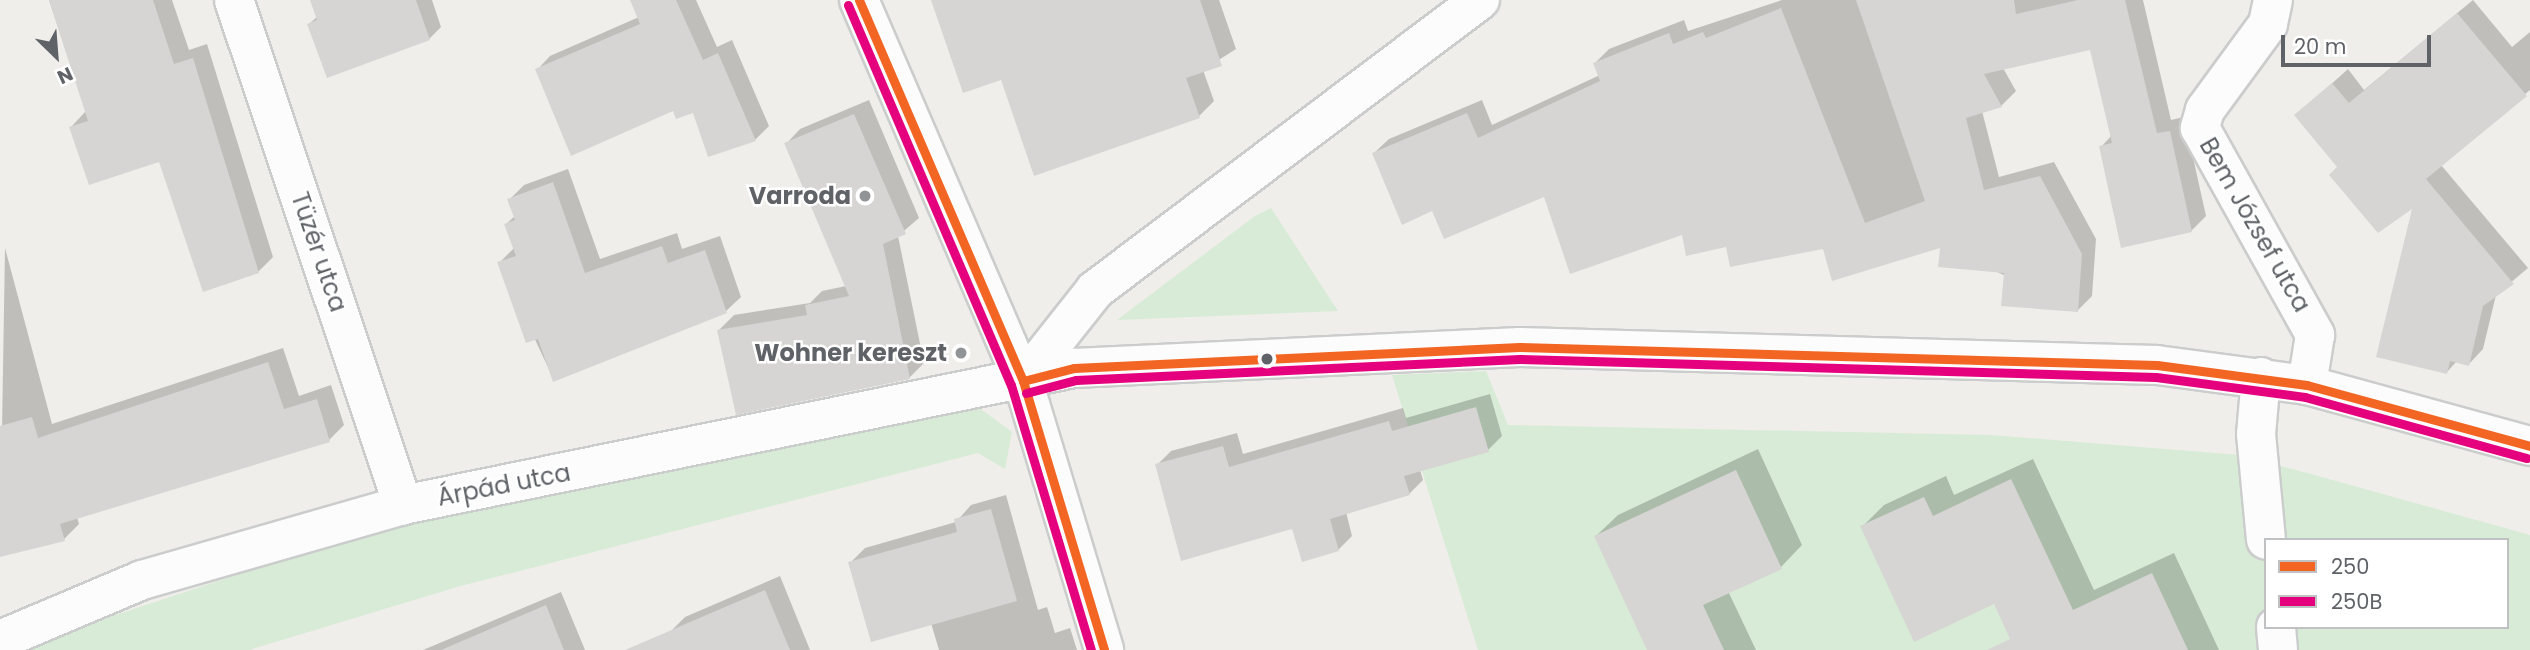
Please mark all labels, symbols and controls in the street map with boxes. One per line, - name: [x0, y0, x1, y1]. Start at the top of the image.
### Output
- north arrow: [21, 21, 91, 91]
- scale bar: [2285, 21, 2436, 65]
- text: 20 m: [2294, 32, 2347, 61]
- text: N: [53, 60, 77, 91]
- street label: Bem József utca: [2193, 133, 2317, 317]
- place label: Varroda: [749, 182, 851, 210]
- marker: Varroda: [857, 188, 873, 204]
- street label: Tüzér utca: [285, 189, 353, 315]
- place label: Wohner kereszt: [754, 339, 947, 367]
- marker: Wohner kereszt: [953, 345, 969, 361]
- unlabelled marker: [1260, 352, 1274, 366]
- street label: Árpád utca: [435, 458, 573, 512]
- legend: [2264, 538, 2509, 629]
- text: 250: [2331, 552, 2369, 581]
- text: 250B: [2331, 587, 2382, 616]

